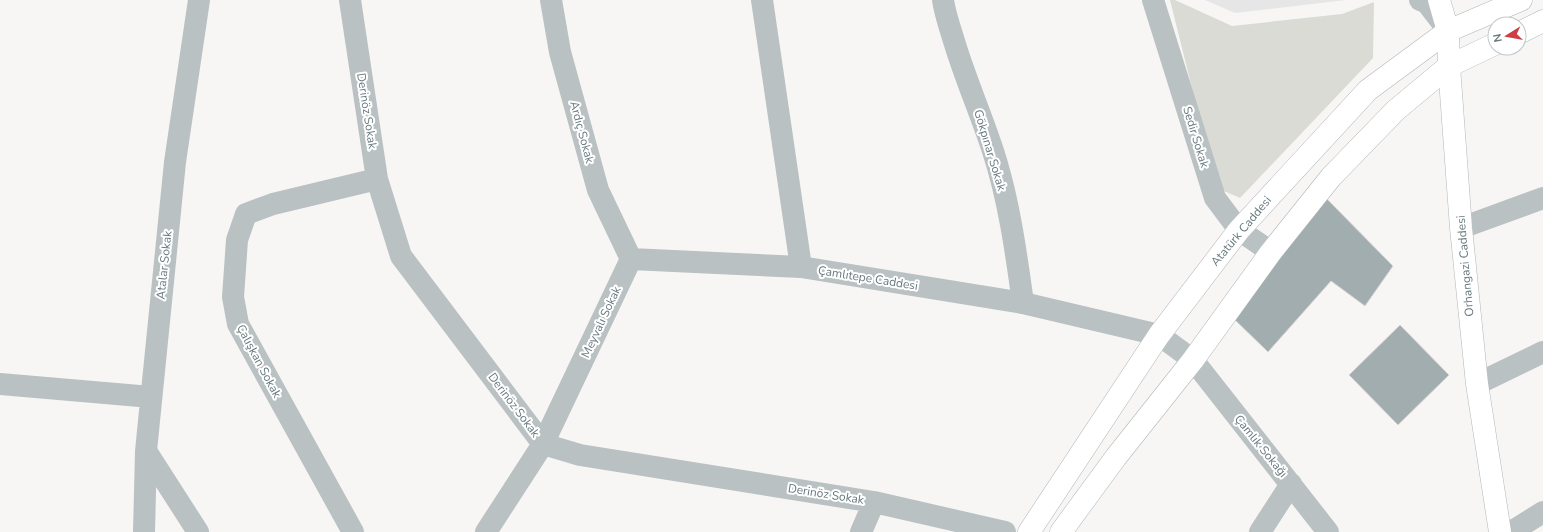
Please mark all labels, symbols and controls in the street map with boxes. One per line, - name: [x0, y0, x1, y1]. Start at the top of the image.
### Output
- north arrow: [1487, 16, 1527, 56]
- text: N: [1490, 32, 1506, 43]
- street label: Derinöz Sokak: [353, 72, 381, 151]
- street label: Ardıç Sokak: [566, 99, 598, 166]
- street label: Sedir Sokak: [1179, 104, 1213, 171]
- street label: Gökpınar Sokak: [970, 107, 1010, 193]
- street label: Atatürk Caddesi: [1207, 193, 1275, 269]
- street label: Orhangazi Caddesi: [1453, 215, 1477, 317]
- street label: Atalar Sokak: [152, 229, 176, 300]
- street label: Çamlıtepe Caddesi: [817, 262, 919, 294]
- street label: Meyvalı Sokak: [577, 283, 625, 360]
- street label: Çalışkan Sokak: [233, 322, 286, 401]
- street label: Derinöz Sokak: [485, 370, 544, 441]
- street label: Çamlık Sokağı: [1231, 411, 1291, 481]
- street label: Derinöz Sokak: [787, 480, 866, 508]

